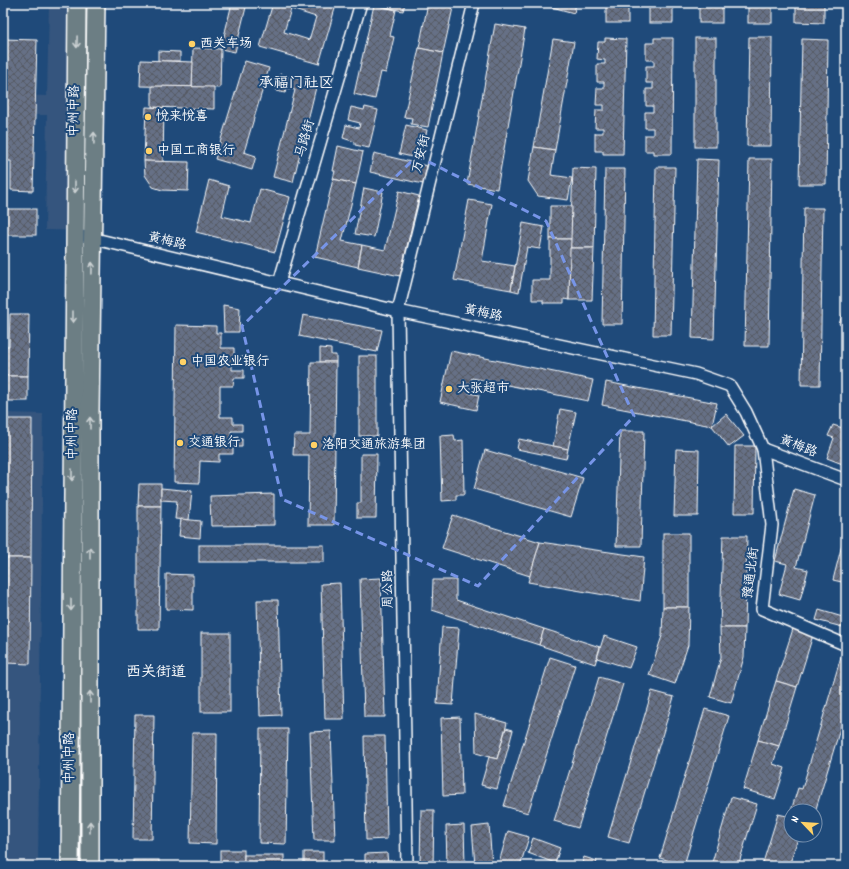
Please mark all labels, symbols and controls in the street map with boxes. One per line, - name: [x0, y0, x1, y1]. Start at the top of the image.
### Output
- one-way arrow: [73, 35, 80, 48]
- place label: 西关车场: [200, 35, 252, 54]
- marker: 西关车场: [187, 39, 197, 49]
- district label: 承福门社区: [258, 73, 334, 95]
- street label: 中州中路: [65, 85, 85, 137]
- place label: 悦来悦喜: [156, 108, 208, 127]
- marker: 悦来悦喜: [143, 112, 153, 122]
- street label: 马路街: [291, 118, 321, 160]
- one-way arrow: [90, 132, 98, 145]
- street label: 万安街: [408, 133, 436, 175]
- place label: 中国工商银行: [157, 142, 235, 161]
- marker: 中国工商银行: [144, 146, 154, 156]
- one-way arrow: [71, 180, 79, 193]
- street label: 黄梅路: [146, 228, 188, 256]
- one-way arrow: [88, 262, 96, 275]
- street label: 黄梅路: [462, 301, 504, 327]
- one-way arrow: [70, 310, 77, 323]
- place label: 中国农业银行: [191, 353, 269, 372]
- marker: 中国农业银行: [178, 357, 188, 367]
- place label: 大张超市: [457, 380, 509, 399]
- marker: 大张超市: [444, 384, 454, 394]
- street label: 中州中路: [64, 408, 83, 460]
- one-way arrow: [86, 417, 94, 430]
- street label: 黄梅路: [776, 431, 820, 463]
- place label: 交通银行: [188, 434, 240, 453]
- place label: 洛阳交通旅游集团: [322, 436, 426, 455]
- marker: 交通银行: [175, 438, 185, 448]
- marker: 洛阳交通旅游集团: [309, 440, 319, 450]
- one-way arrow: [68, 468, 76, 481]
- street label: 豫通北街: [739, 546, 765, 600]
- one-way arrow: [86, 547, 94, 560]
- street label: 周公路: [379, 569, 399, 609]
- one-way arrow: [68, 598, 75, 611]
- district label: 西关街道: [126, 662, 186, 684]
- one-way arrow: [86, 691, 94, 704]
- street label: 中州中路: [61, 732, 80, 784]
- north arrow: [783, 803, 823, 843]
- text: N: [787, 813, 804, 825]
- one-way arrow: [86, 821, 94, 834]

